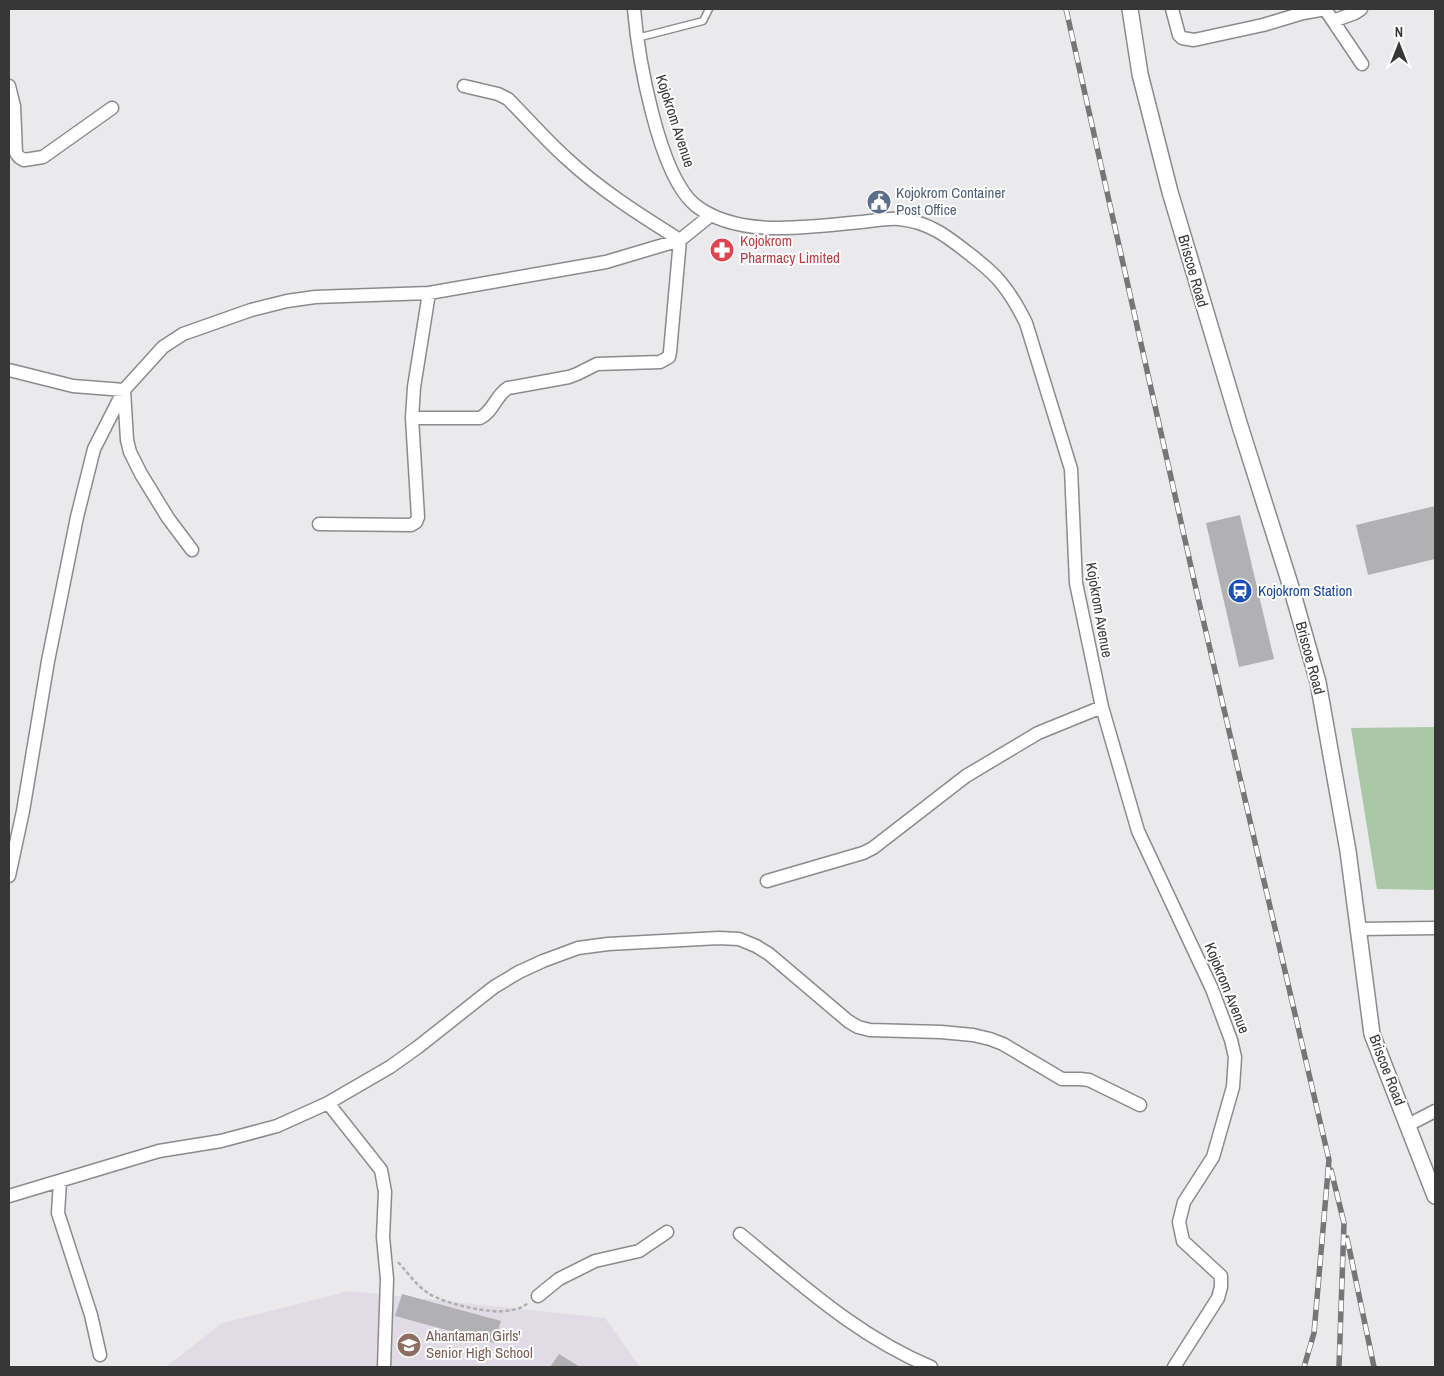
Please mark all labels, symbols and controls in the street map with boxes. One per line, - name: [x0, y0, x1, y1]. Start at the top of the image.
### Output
- north arrow: [1374, 20, 1424, 70]
- text: N: [1395, 23, 1403, 41]
- street label: Kojokrom Avenue: [651, 72, 700, 170]
- place label: Kojokrom Container Post Office: [896, 182, 1005, 220]
- public building icon: Kojokrom Container Post Office: [866, 189, 892, 215]
- place label: Kojokrom Pharmacy Limited: [740, 230, 840, 268]
- street label: Briscoe Road: [1173, 232, 1214, 310]
- pharmacy icon: Kojokrom Pharmacy Limited: [709, 237, 735, 263]
- street label: Kojokrom Avenue: [1081, 561, 1118, 659]
- station icon: Kojokrom Station: [1227, 578, 1253, 604]
- place label: Kojokrom Station: [1258, 580, 1352, 601]
- street label: Briscoe Road: [1291, 619, 1330, 697]
- street label: Kojokrom Avenue: [1200, 939, 1255, 1036]
- street label: Briscoe Road: [1364, 1031, 1411, 1108]
- place label: Ahantaman Girls' Senior High School: [425, 1325, 533, 1363]
- school or university icon: Ahantaman Girls' Senior High School: [396, 1332, 422, 1358]

